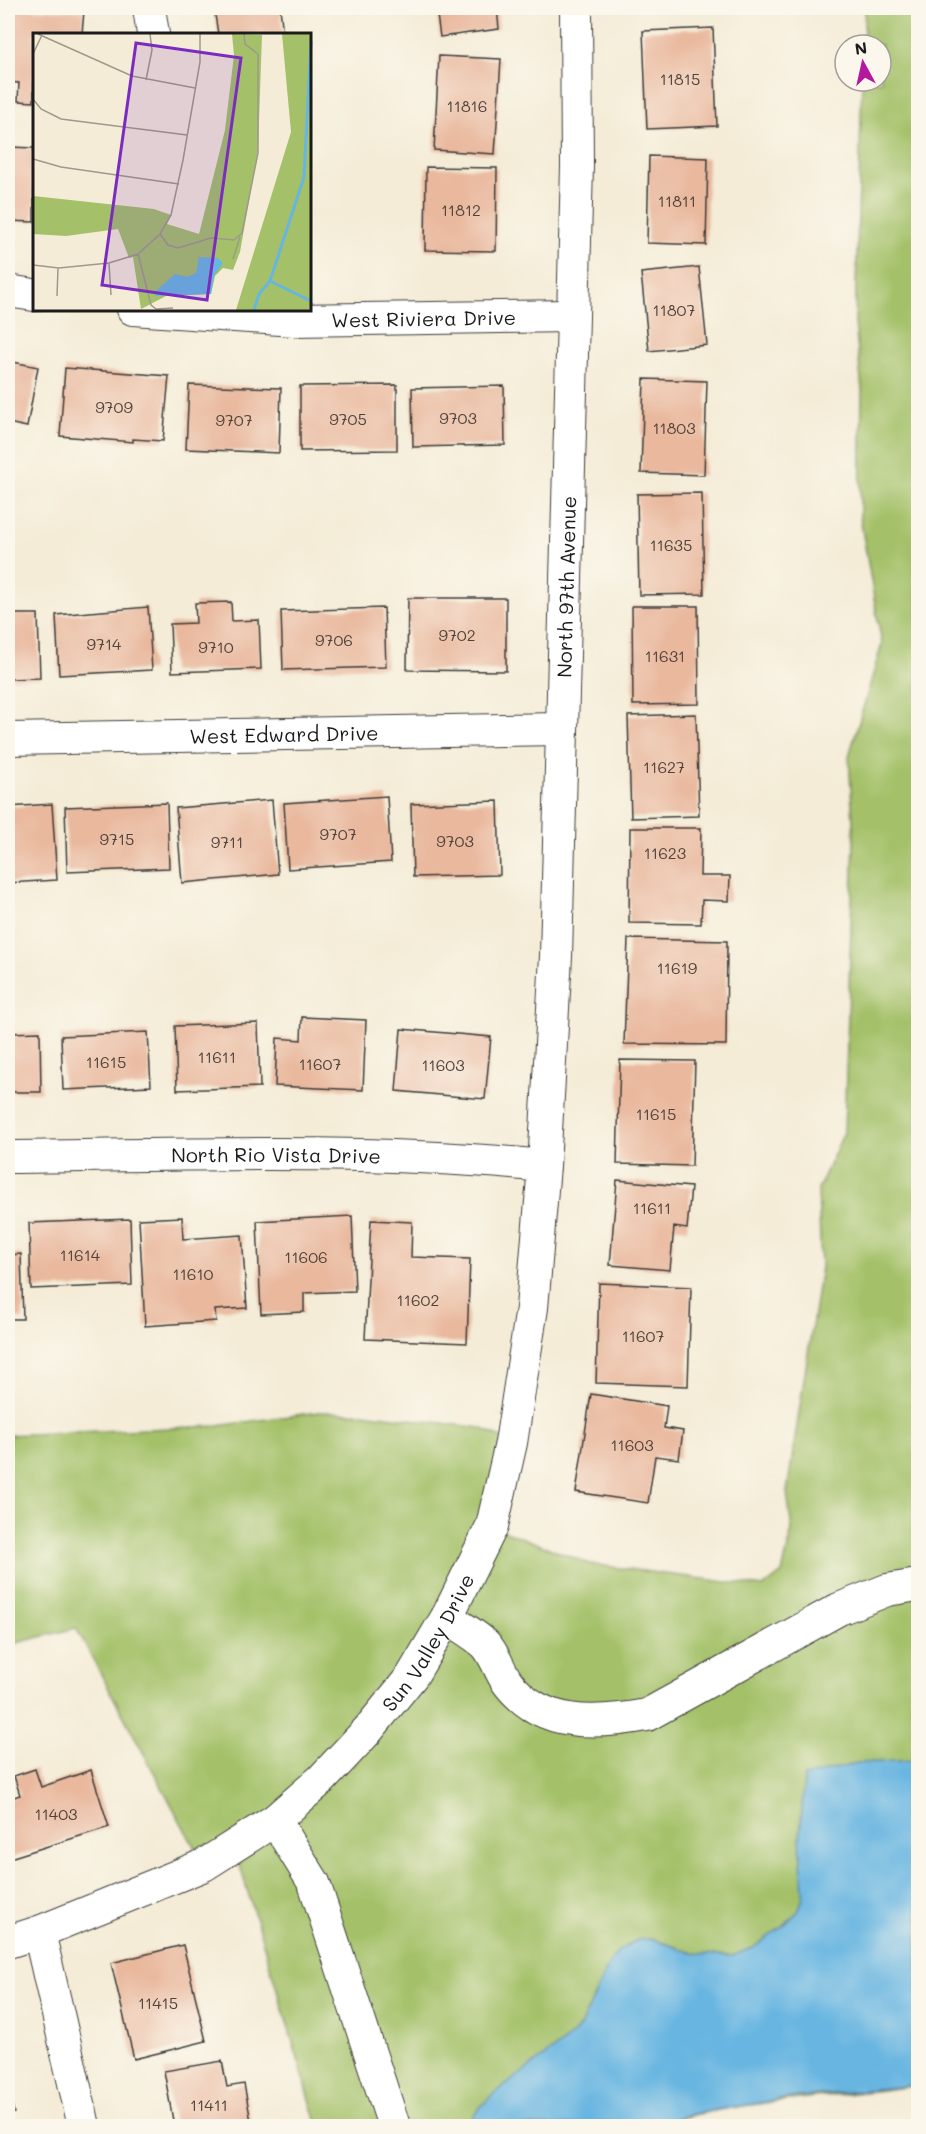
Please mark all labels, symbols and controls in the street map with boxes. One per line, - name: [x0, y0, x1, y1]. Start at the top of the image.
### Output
- inset map: [33, 33, 310, 310]
- north arrow: [833, 33, 893, 93]
- text: N: [853, 36, 868, 59]
- house number: 11815: [660, 68, 700, 89]
- house number: 11816: [447, 95, 487, 116]
- house number: 11811: [658, 190, 696, 211]
- house number: 11812: [441, 199, 481, 220]
- house number: 11807: [653, 299, 695, 320]
- street label: West Riviera Drive: [331, 304, 516, 332]
- house number: 9709: [95, 396, 133, 417]
- house number: 9703: [439, 407, 477, 428]
- house number: 9705: [329, 408, 367, 429]
- house number: 9707: [215, 409, 253, 430]
- house number: 11803: [652, 417, 696, 438]
- street label: North 97th Avenue: [550, 496, 581, 678]
- house number: 11635: [650, 534, 692, 555]
- house number: 9702: [438, 624, 476, 645]
- house number: 9706: [315, 629, 353, 650]
- house number: 9714: [87, 633, 122, 654]
- house number: 9710: [198, 636, 234, 657]
- house number: 11631: [645, 645, 685, 666]
- street label: West Edward Drive: [189, 719, 379, 749]
- house number: 11627: [643, 756, 685, 777]
- house number: 9707: [319, 823, 357, 844]
- house number: 9715: [100, 828, 134, 849]
- house number: 9703: [436, 830, 474, 851]
- house number: 9711: [211, 831, 243, 852]
- house number: 11623: [644, 842, 686, 863]
- house number: 11619: [657, 957, 697, 978]
- house number: 11611: [198, 1046, 236, 1067]
- house number: 11615: [86, 1051, 126, 1072]
- house number: 11607: [299, 1053, 341, 1074]
- house number: 11603: [421, 1054, 465, 1075]
- house number: 11615: [636, 1103, 676, 1124]
- street label: North Rio Vista Drive: [171, 1141, 381, 1169]
- house number: 11611: [633, 1197, 671, 1218]
- house number: 11614: [60, 1244, 101, 1265]
- house number: 11606: [284, 1246, 328, 1267]
- house number: 11610: [173, 1263, 214, 1284]
- house number: 11602: [397, 1289, 439, 1310]
- house number: 11607: [622, 1325, 664, 1346]
- house number: 11603: [610, 1434, 654, 1455]
- street label: Sun Valley Drive: [376, 1569, 480, 1716]
- house number: 11403: [35, 1803, 77, 1824]
- house number: 11415: [138, 1992, 178, 2013]
- house number: 11411: [190, 2094, 228, 2115]

